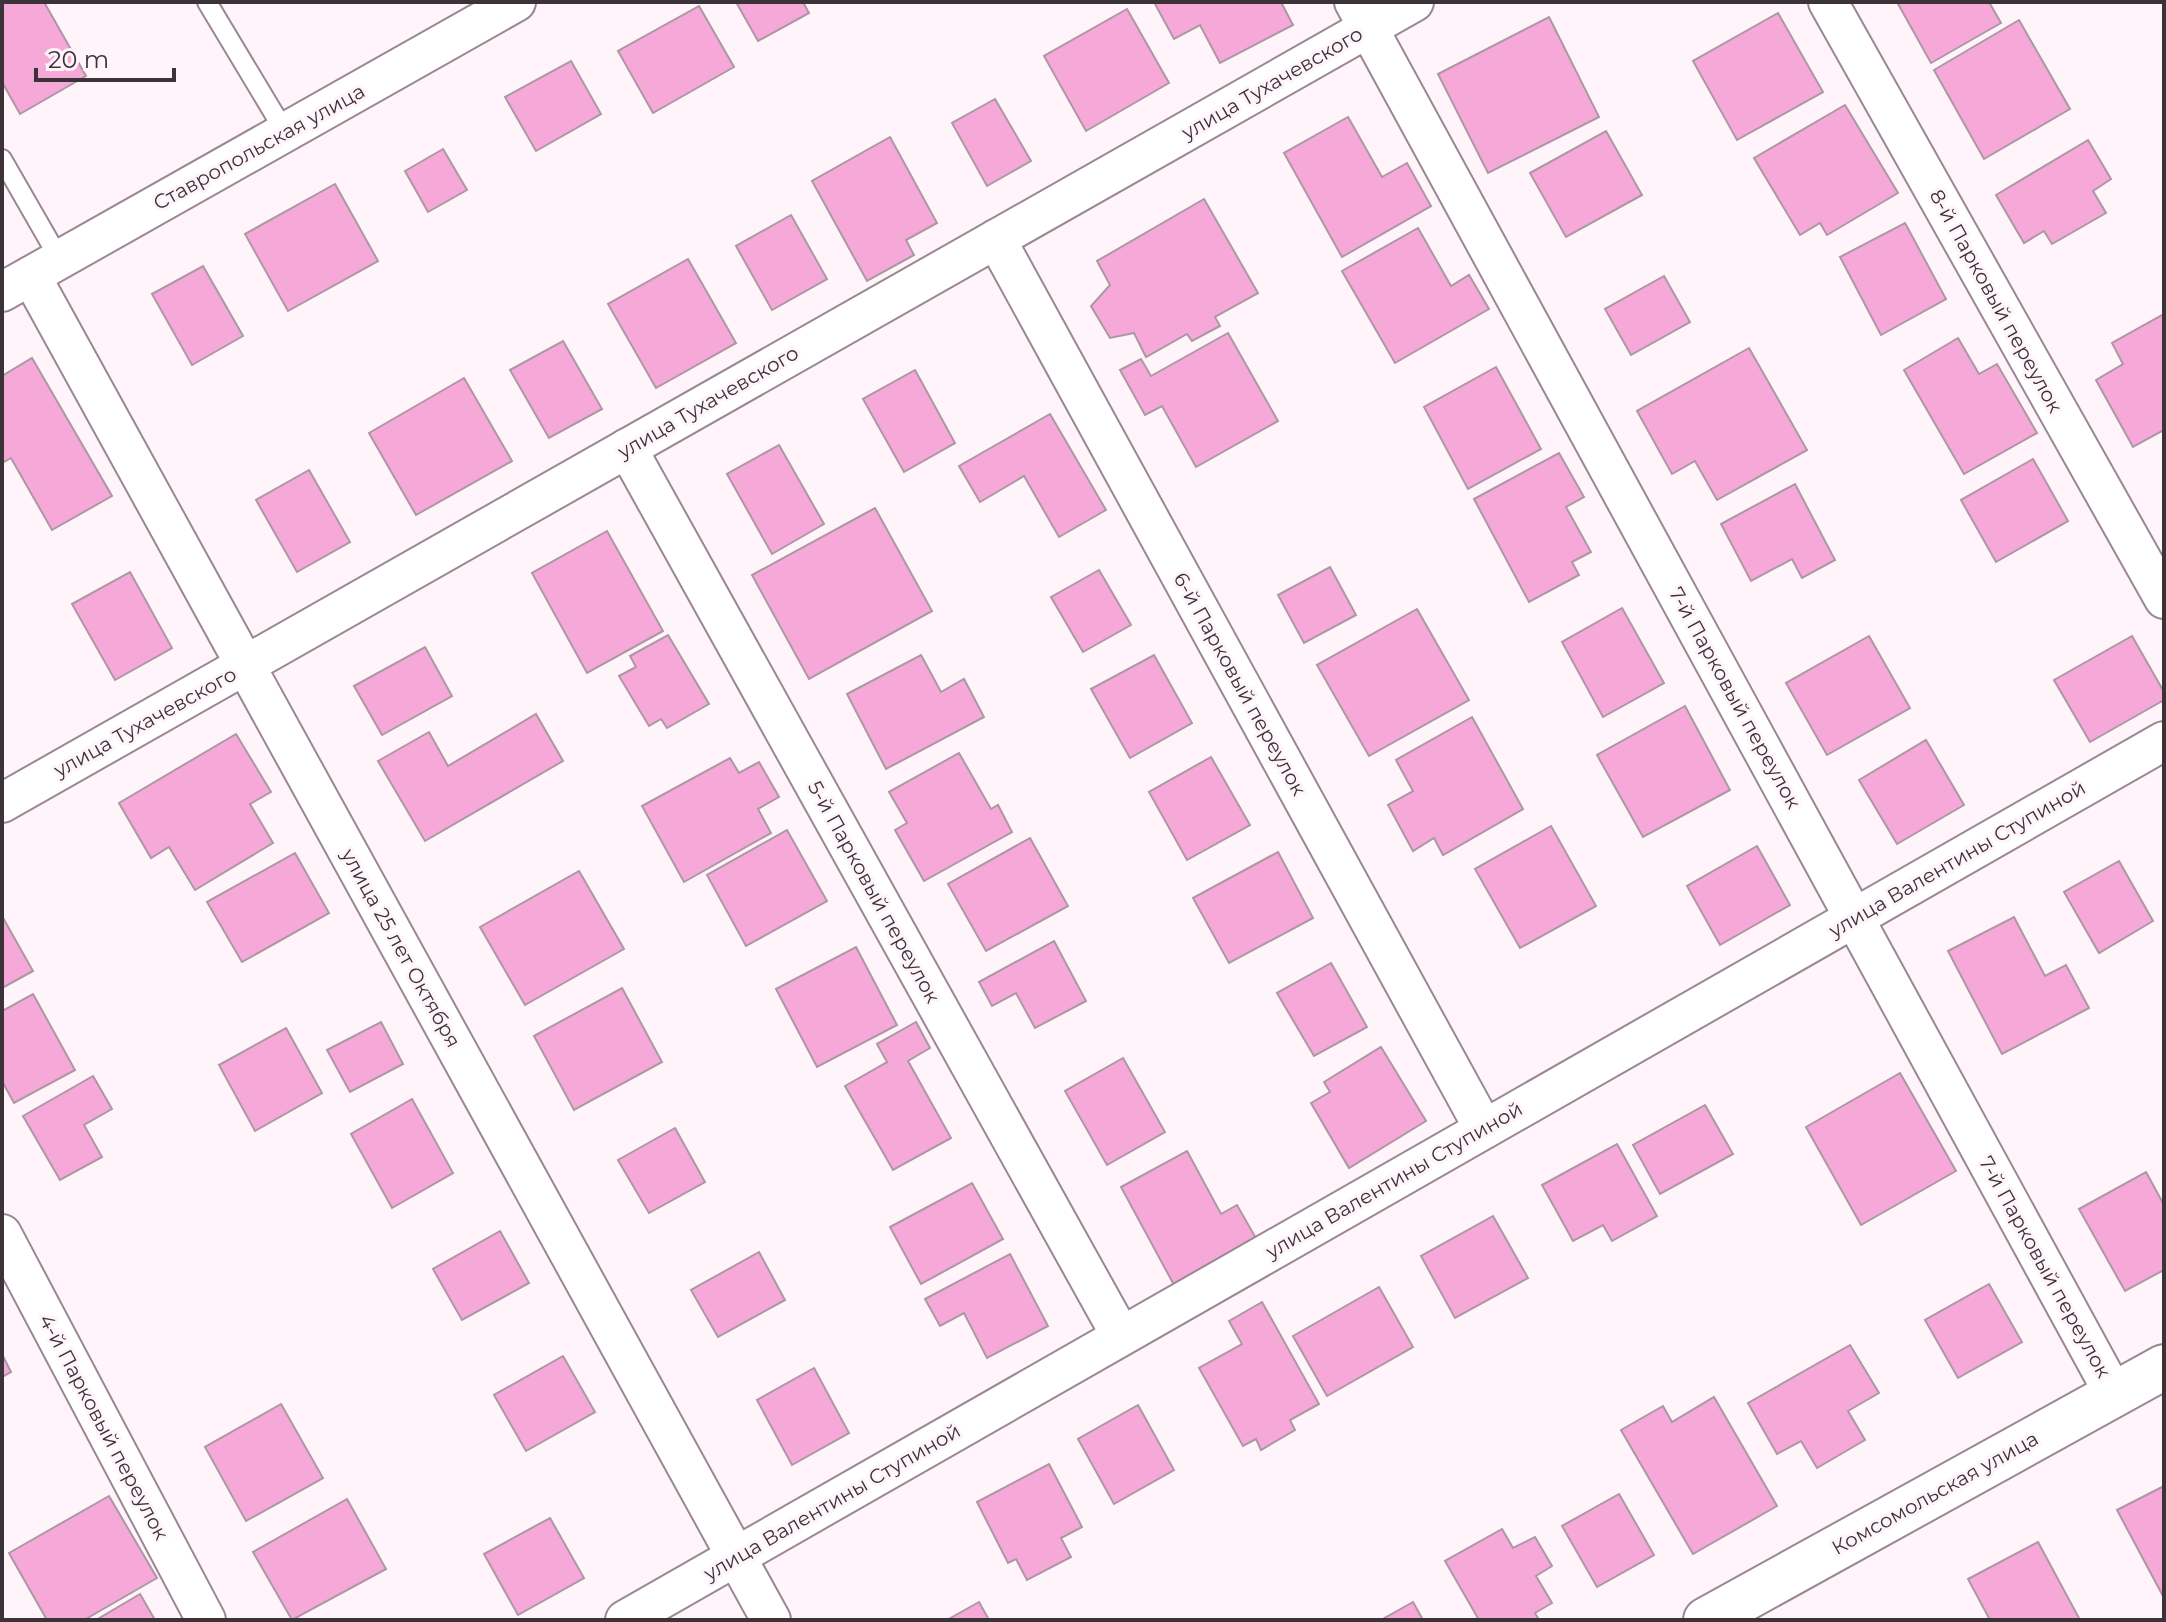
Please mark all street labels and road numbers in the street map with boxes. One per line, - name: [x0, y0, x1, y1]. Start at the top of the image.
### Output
- street label: улица Тухачевского: [1176, 21, 1367, 145]
- street label: Ставропольская улица: [149, 79, 369, 215]
- street label: 8-й Парковый переулок: [1925, 185, 2068, 417]
- street label: улица Тухачевского: [612, 340, 803, 464]
- street label: 6-й Парковый переулок: [1169, 568, 1312, 800]
- street label: 7-й Парковый переулок: [1664, 583, 1806, 813]
- street label: улица Тухачевского: [49, 662, 240, 783]
- street label: улица Валентины Ступиной: [1824, 776, 2090, 943]
- street label: 5-й Парковый переулок: [803, 777, 945, 1008]
- street label: улица 25 лет Октября: [336, 844, 466, 1051]
- street label: улица Валентины Ступиной: [1261, 1097, 1527, 1264]
- street label: 7-й Парковый переулок: [1974, 1152, 2116, 1382]
- street label: 4-й Парковый переулок: [34, 1310, 174, 1544]
- street label: улица Валентины Ступиной: [699, 1419, 965, 1586]
- street label: Комсомольская улица: [1828, 1426, 2042, 1560]

